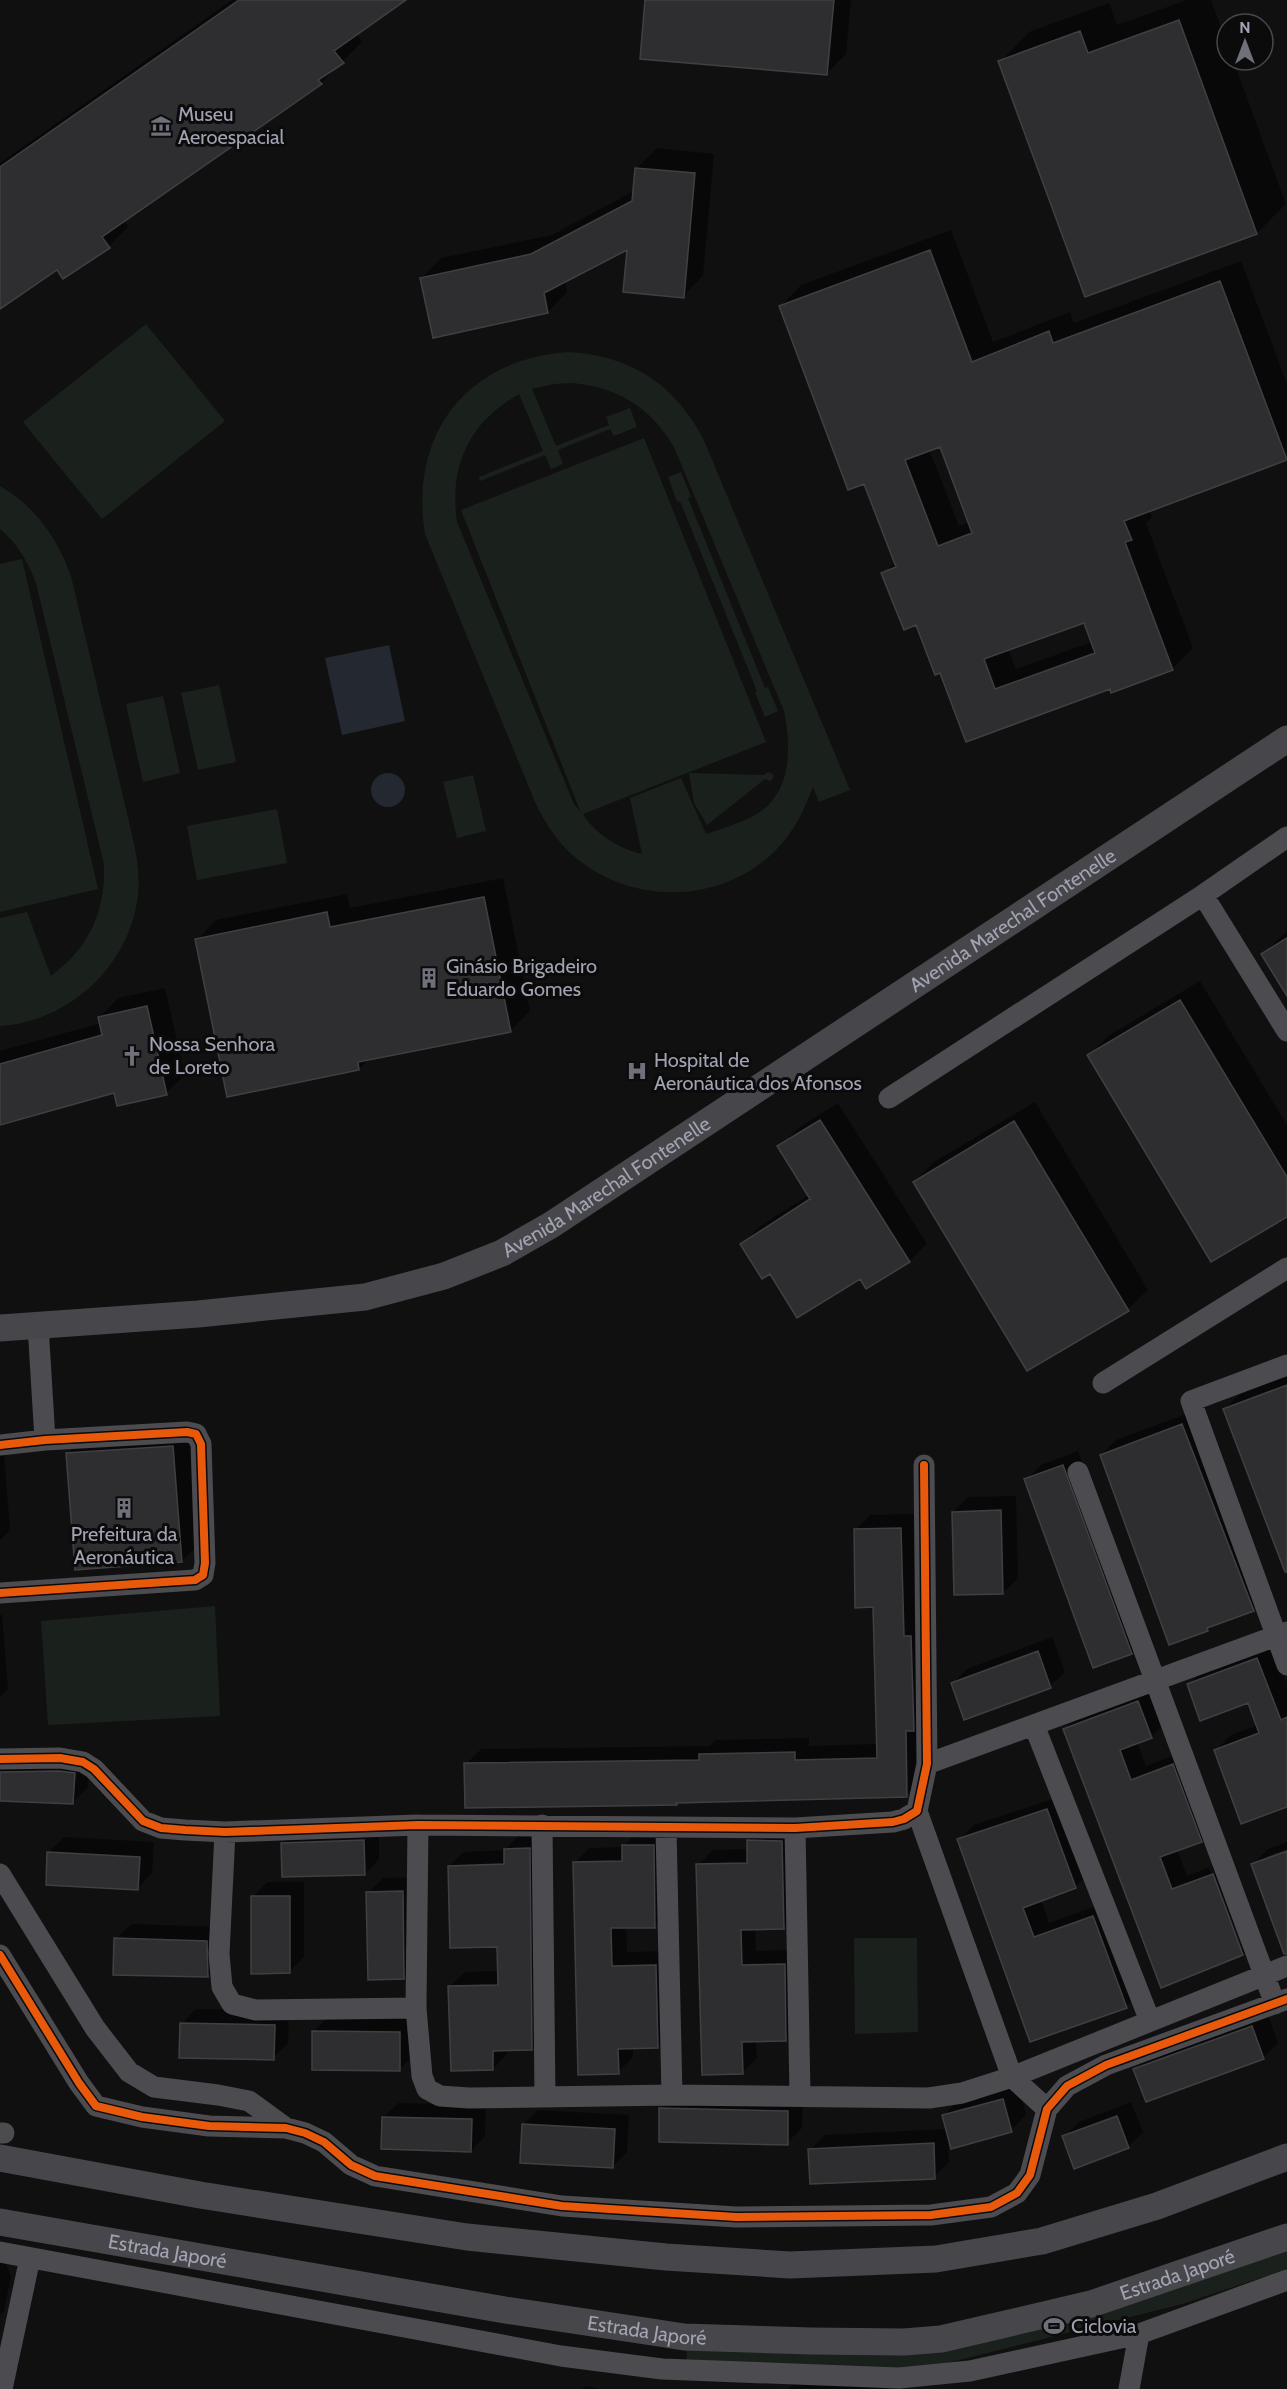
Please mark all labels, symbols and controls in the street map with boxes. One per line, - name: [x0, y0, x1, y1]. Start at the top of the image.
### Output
- north arrow: [1215, 12, 1275, 72]
- text: N: [1239, 18, 1251, 37]
- place label: Museu Aeroespacial: [178, 102, 285, 149]
- museum icon: Museu Aeroespacial: [149, 114, 173, 138]
- street label: Avenida Marechal Fontenelle: [905, 843, 1120, 997]
- place label: Ginásio Brigadeiro Eduardo Gomes: [446, 954, 597, 1001]
- building icon: Ginásio Brigadeiro Eduardo Gomes: [417, 966, 441, 990]
- place label: Nossa Senhora de Loreto: [149, 1032, 276, 1079]
- church icon: Nossa Senhora de Loreto: [120, 1044, 144, 1068]
- place label: Hospital de Aeronáutica dos Afonsos: [654, 1048, 862, 1095]
- hospital icon: Hospital de Aeronáutica dos Afonsos: [625, 1059, 649, 1083]
- street label: Avenida Marechal Fontenelle: [498, 1111, 715, 1262]
- building icon: Prefeitura da Aeronáutica: [112, 1496, 136, 1520]
- place label: Prefeitura da Aeronáutica: [71, 1522, 178, 1569]
- street label: Estrada Japoré: [106, 2229, 229, 2273]
- street label: Estrada Japoré: [1117, 2244, 1238, 2305]
- street label: Estrada Japoré: [586, 2310, 707, 2350]
- sports icon: Ciclovia: [1042, 2314, 1066, 2338]
- place label: Ciclovia: [1071, 2314, 1137, 2338]

